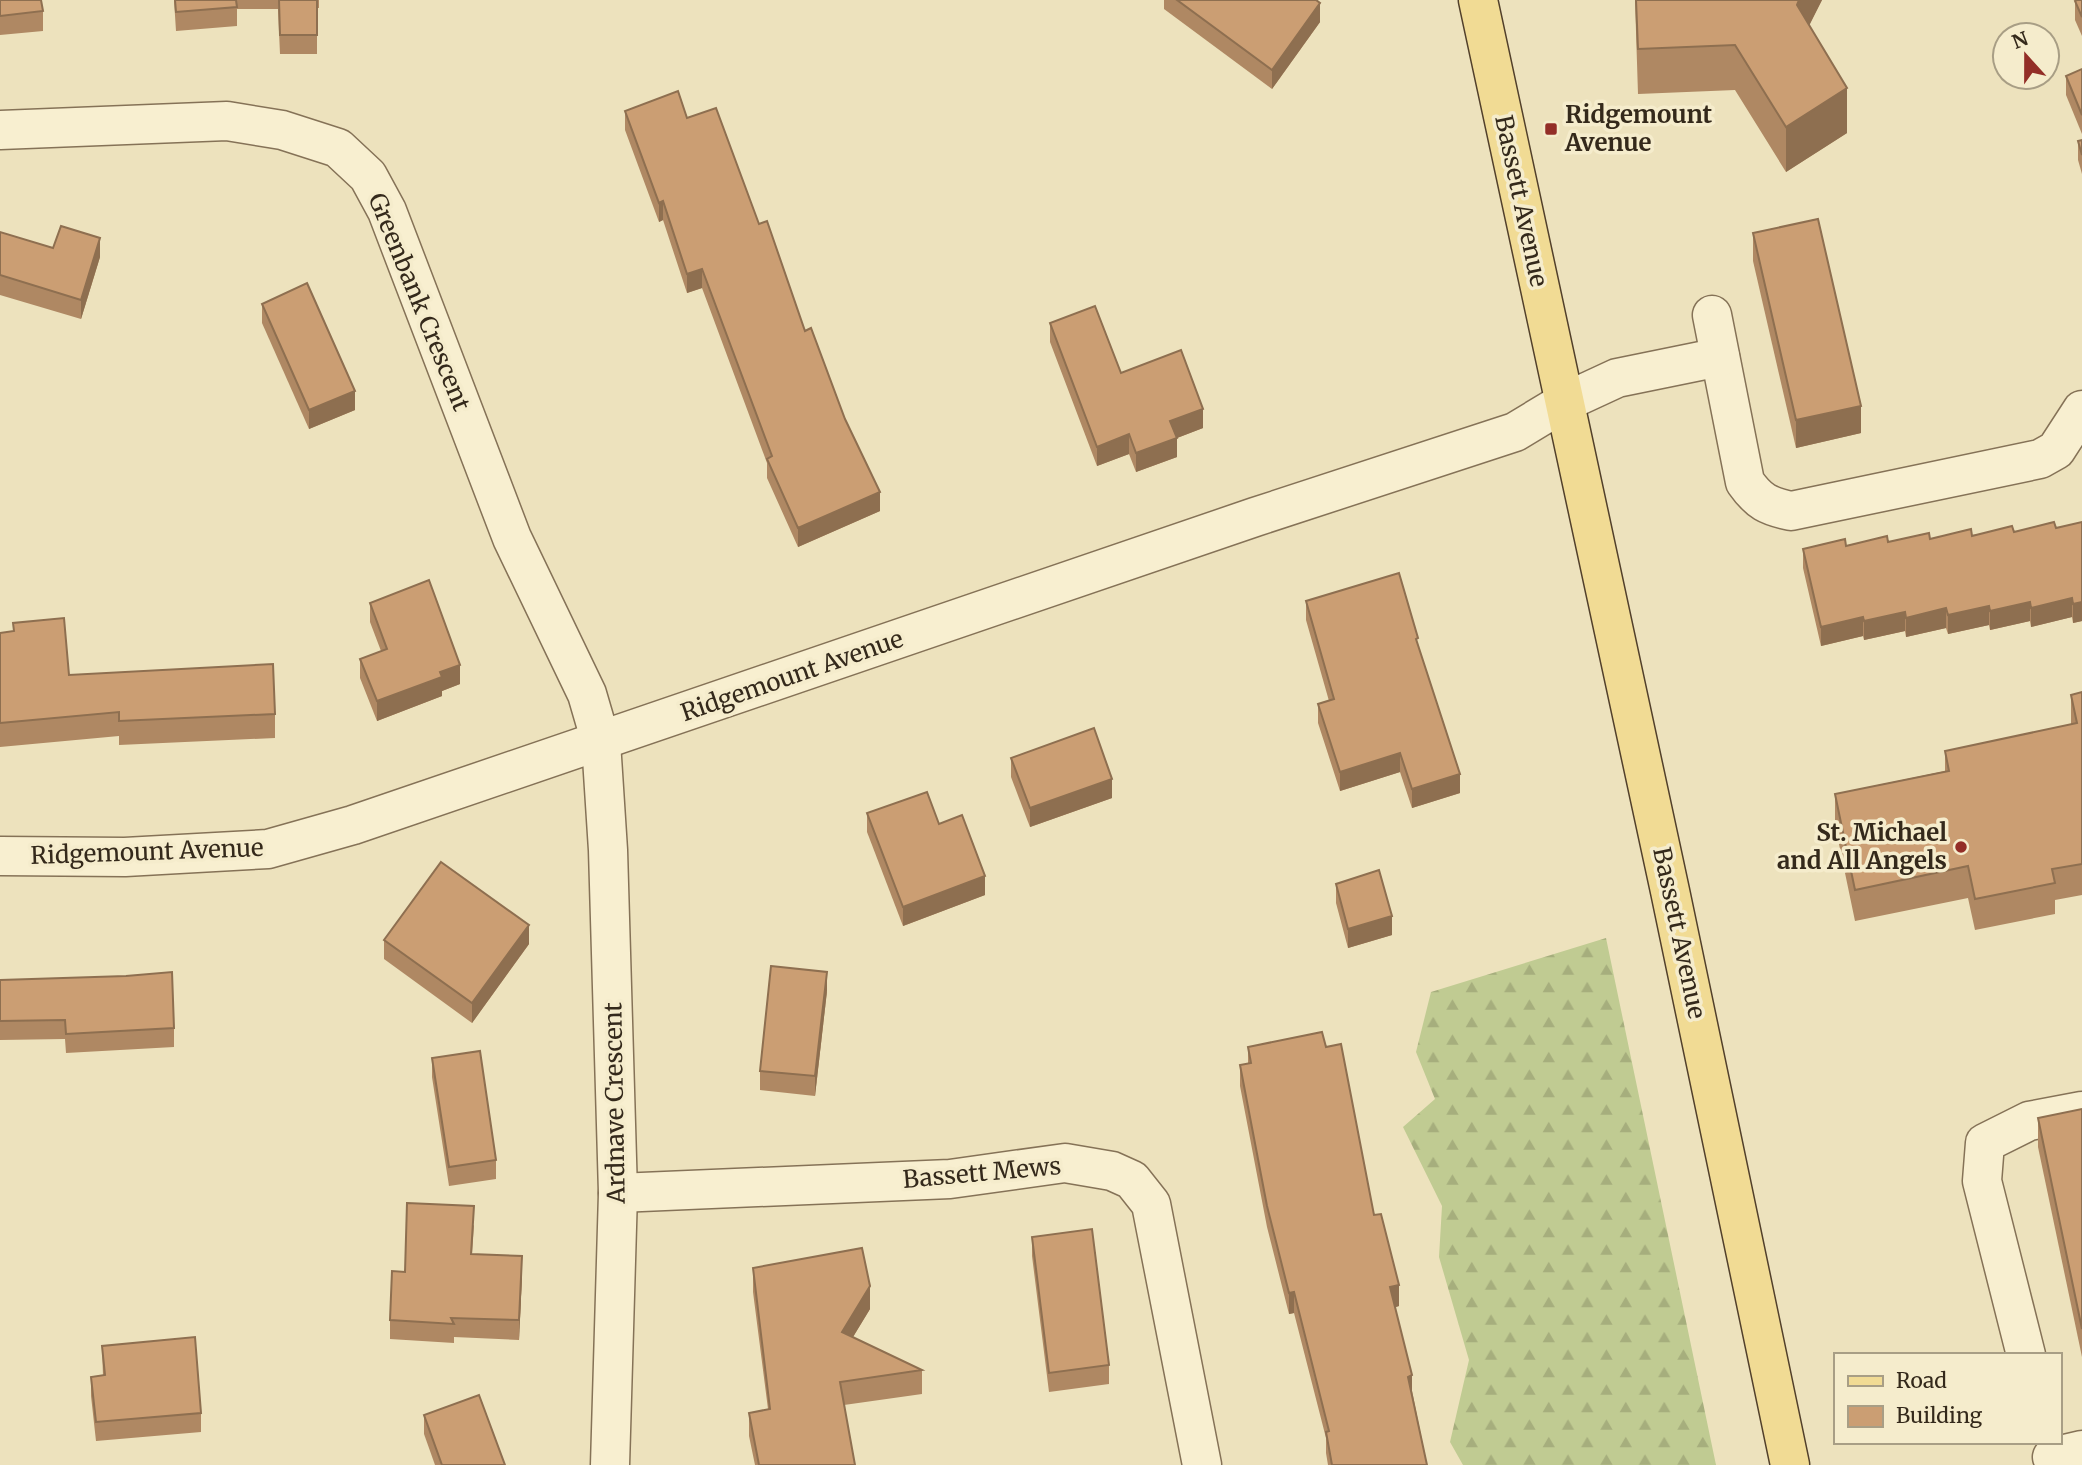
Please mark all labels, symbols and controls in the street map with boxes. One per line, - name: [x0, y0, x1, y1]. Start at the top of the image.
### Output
- north arrow: [1991, 21, 2061, 91]
- text: N: [2009, 26, 2031, 54]
- place label: Ridgemount Avenue: [1564, 99, 1713, 158]
- street label: Bassett Avenue: [1488, 112, 1555, 290]
- marker: Ridgemount Avenue: [1543, 121, 1559, 137]
- street label: Greenbank Crescent: [362, 188, 478, 416]
- street label: Ridgemount Avenue: [677, 623, 907, 728]
- place label: St. Michael and All Angels: [1777, 817, 1947, 876]
- street label: Ridgemount Avenue: [30, 832, 264, 871]
- marker: St. Michael and All Angels: [1953, 839, 1969, 855]
- street label: Bassett Avenue: [1646, 844, 1713, 1022]
- street label: Ardnave Crescent: [597, 1001, 632, 1205]
- street label: Bassett Mews: [902, 1150, 1062, 1195]
- legend: [1834, 1353, 2061, 1444]
- text: Road: [1896, 1367, 1947, 1394]
- text: Building: [1896, 1402, 1983, 1429]

